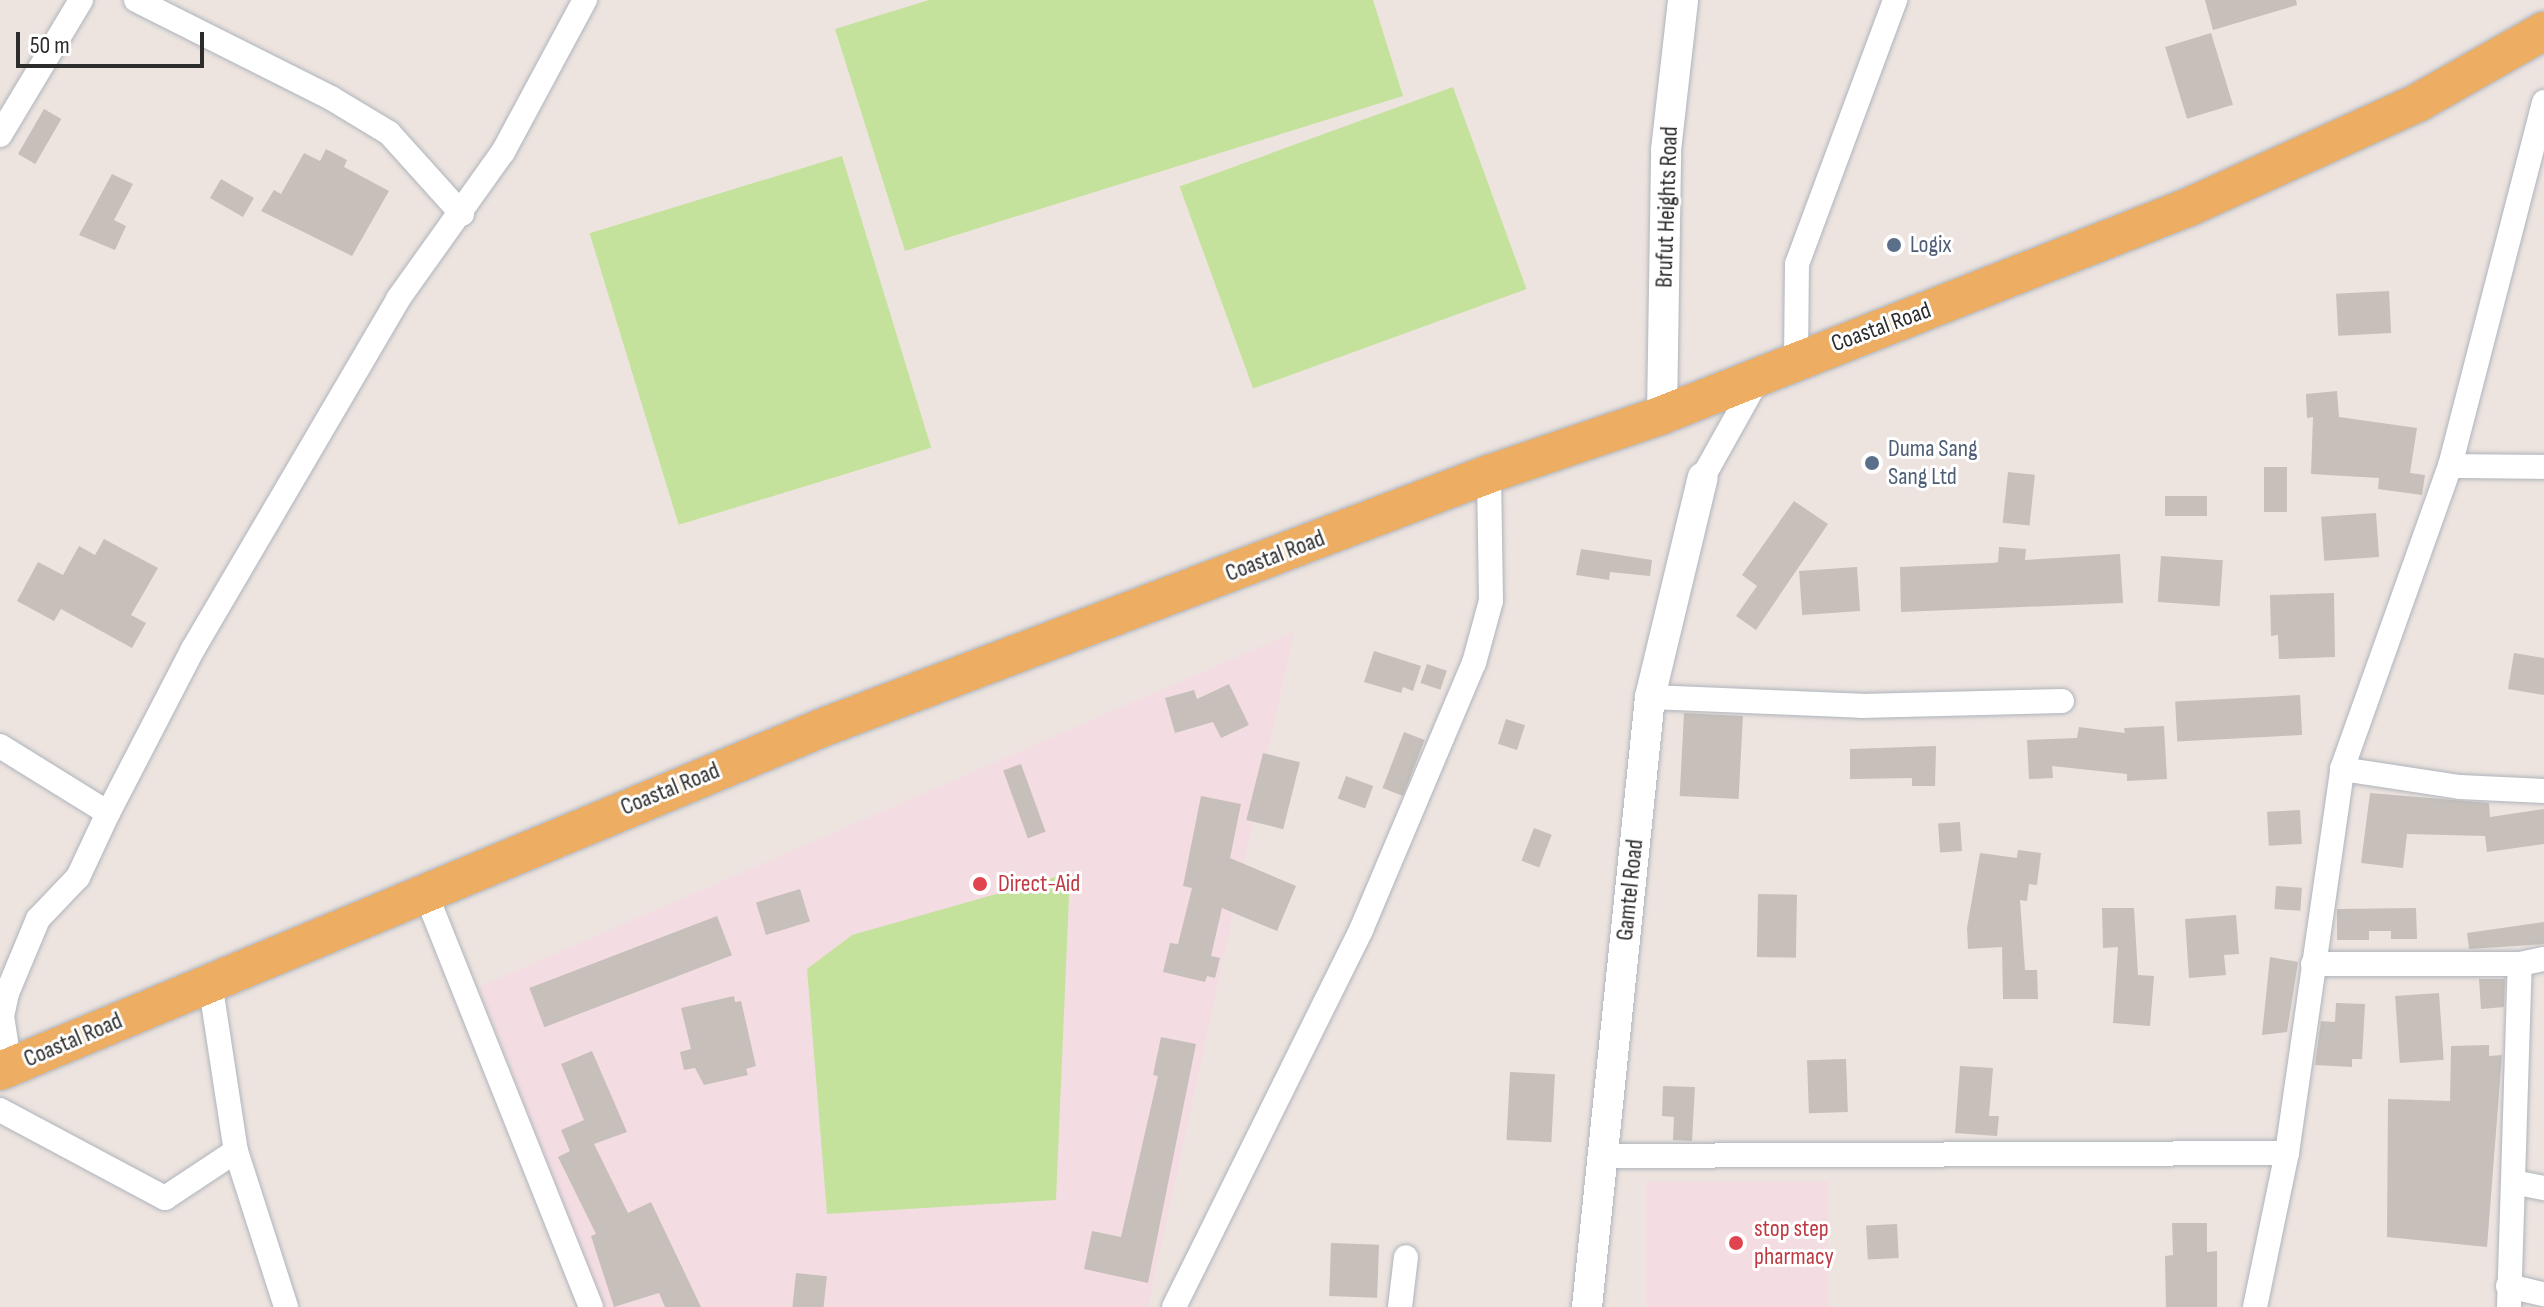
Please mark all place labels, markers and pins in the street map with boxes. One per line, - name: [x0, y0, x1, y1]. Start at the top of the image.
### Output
- place label: Logix: [1910, 231, 1952, 259]
- marker: Logix: [1885, 236, 1903, 254]
- place label: Duma Sang Sang Ltd: [1888, 435, 1978, 491]
- marker: Duma Sang Sang Ltd: [1863, 454, 1881, 472]
- place label: Direct-Aid: [998, 870, 1080, 898]
- marker: Direct-Aid: [969, 873, 991, 895]
- place label: stop step pharmacy: [1754, 1215, 1834, 1271]
- marker: stop step pharmacy: [1725, 1232, 1747, 1254]

